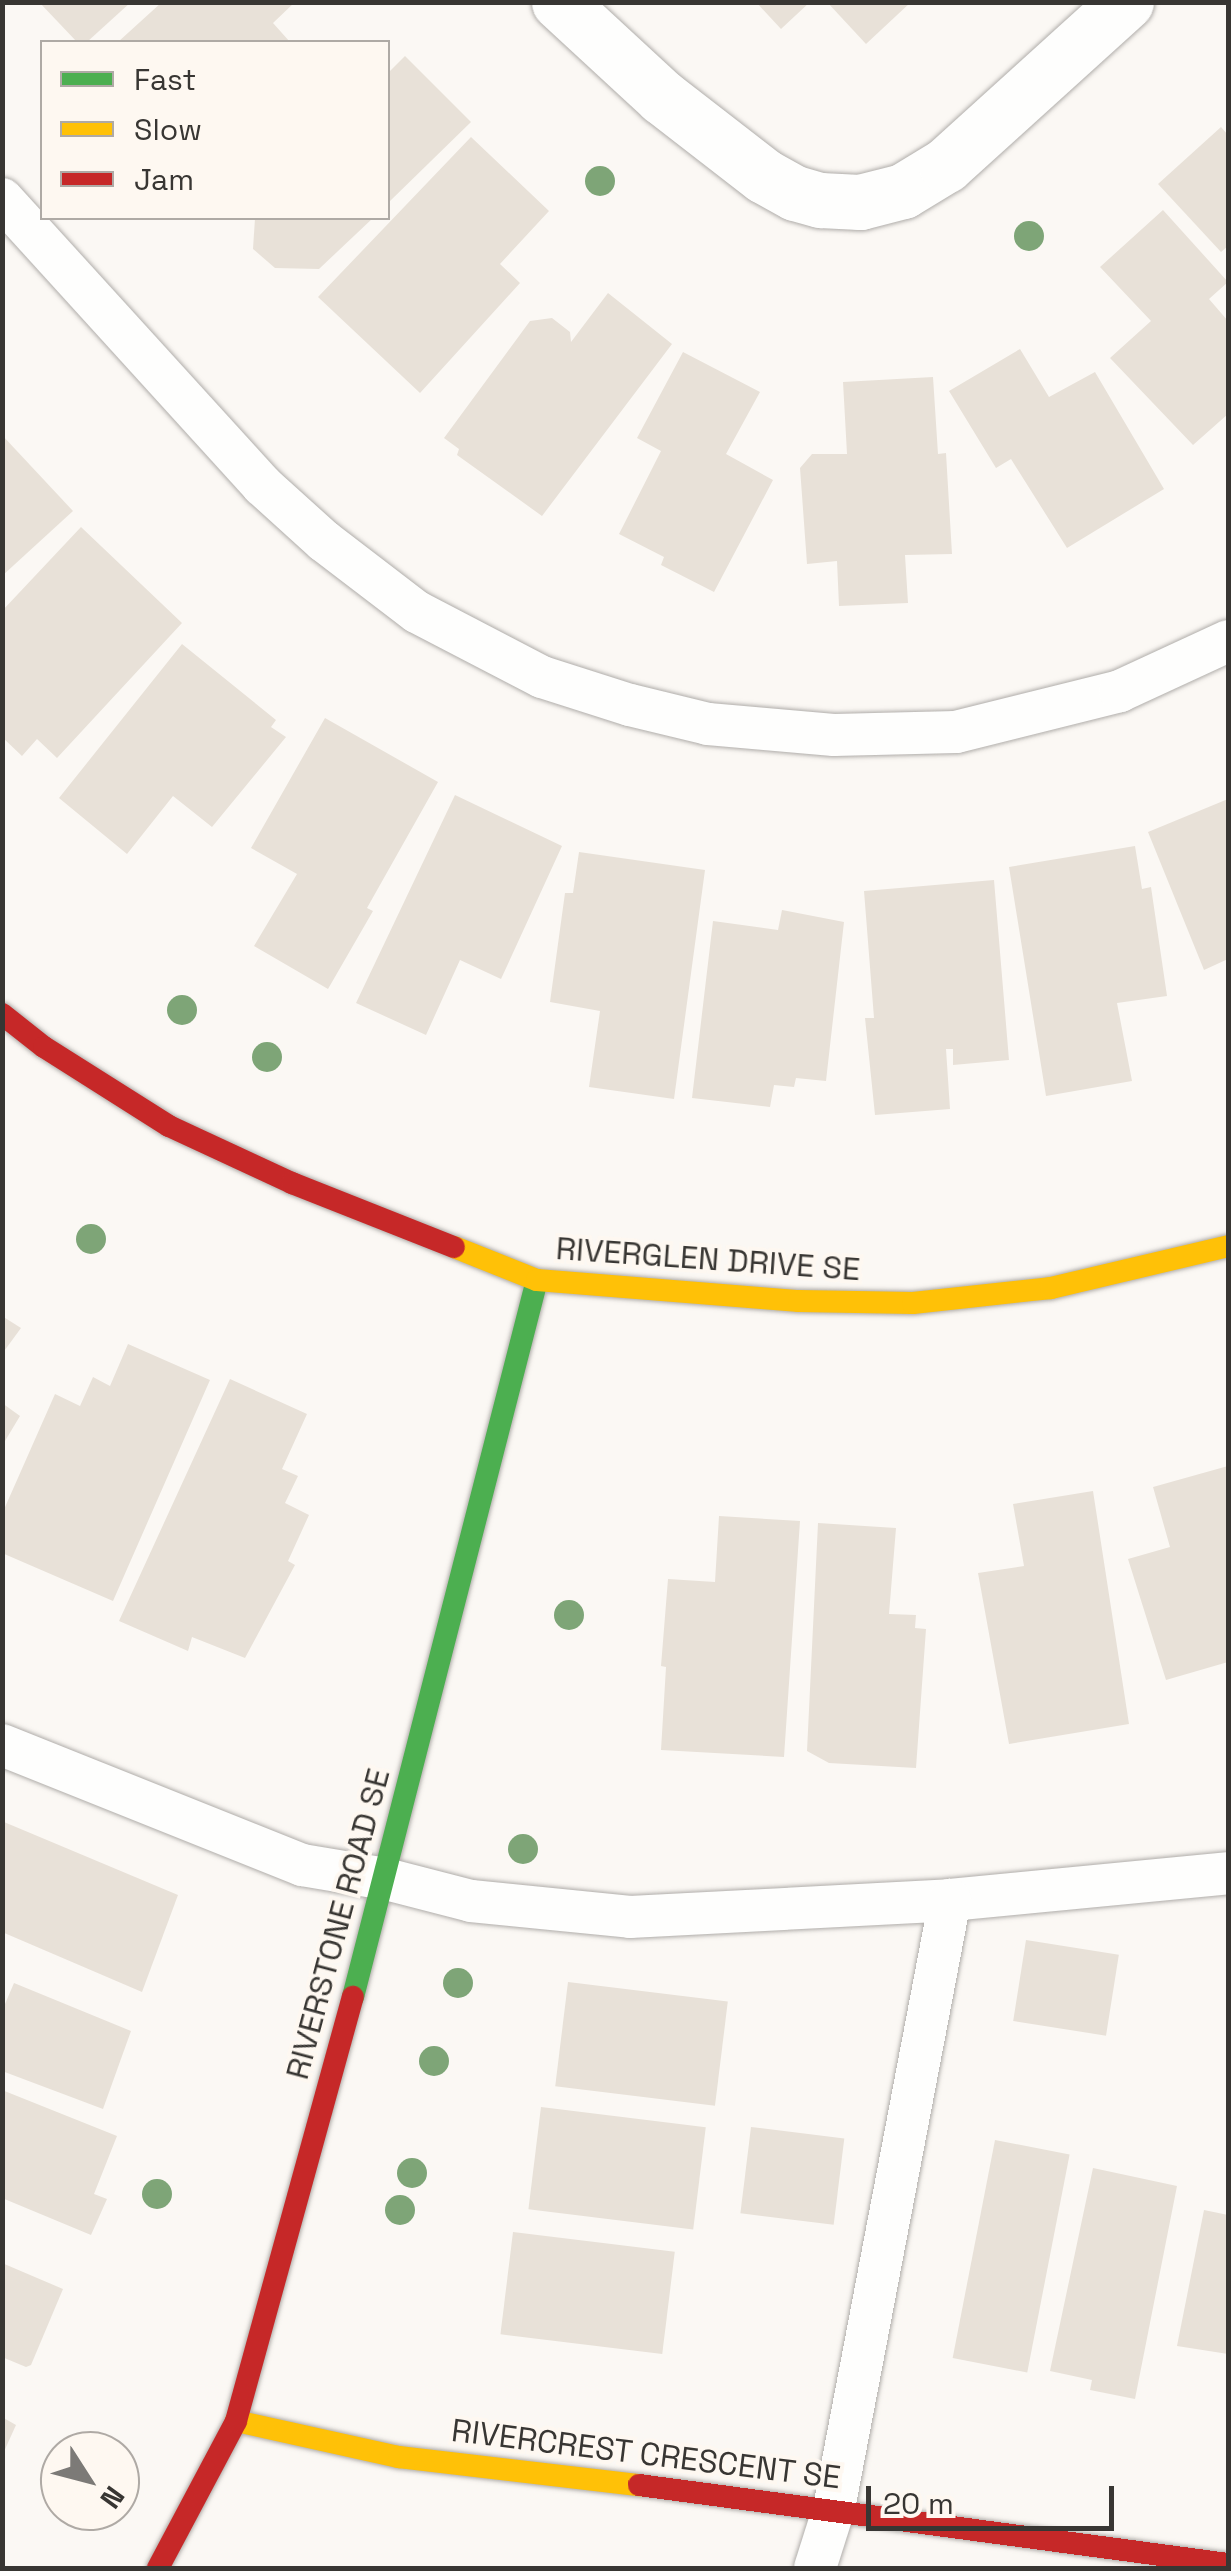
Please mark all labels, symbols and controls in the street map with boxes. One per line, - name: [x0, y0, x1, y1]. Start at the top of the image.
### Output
- legend: [40, 40, 390, 220]
- text: Fast: [134, 60, 196, 99]
- text: Slow: [134, 110, 202, 149]
- text: Jam: [134, 160, 194, 199]
- street label: RIVERGLEN DRIVE SE: [555, 1229, 861, 1289]
- street label: RIVERSTONE ROAD SE: [278, 1765, 398, 2083]
- street label: RIVERCREST CRESCENT SE: [448, 2411, 844, 2497]
- north arrow: [40, 2431, 140, 2531]
- scale bar: [871, 2466, 1118, 2528]
- text: N: [93, 2479, 133, 2516]
- text: 20 m: [883, 2484, 954, 2523]

